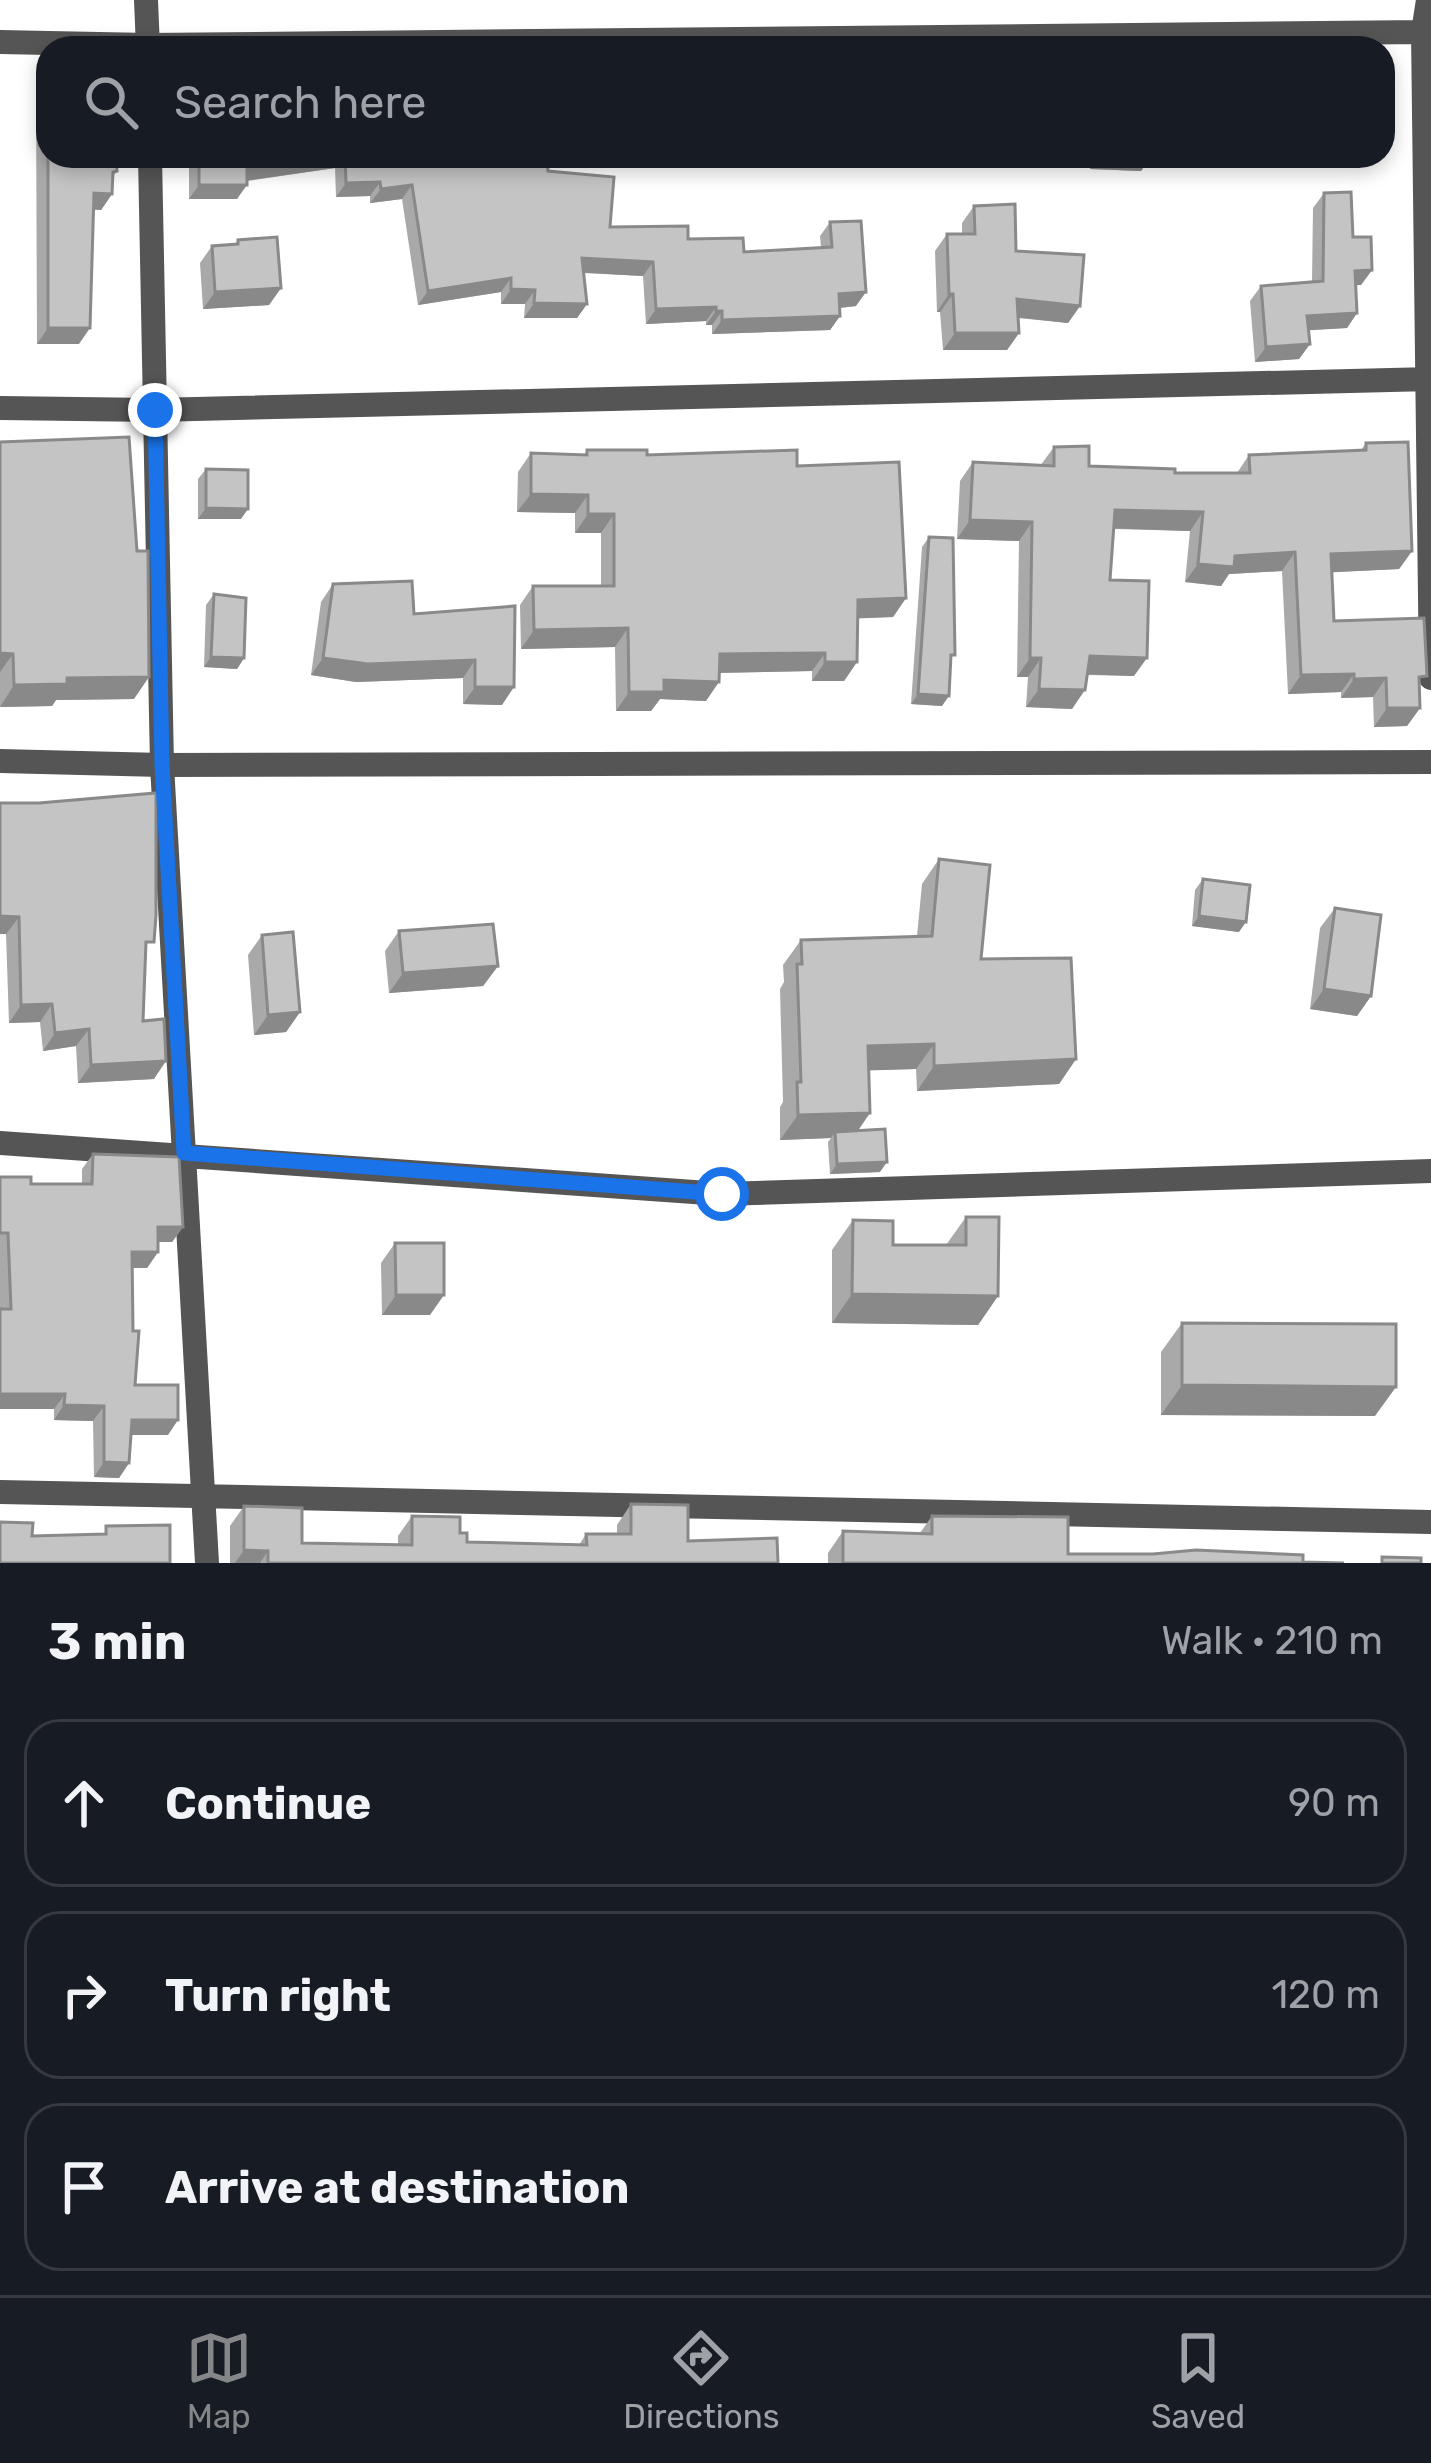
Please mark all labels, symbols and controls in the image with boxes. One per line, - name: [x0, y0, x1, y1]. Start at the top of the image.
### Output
- search box: [36, 36, 1395, 168]
- icon: search: [78, 69, 144, 135]
- text: Search here: [174, 76, 426, 129]
- route end: [128, 383, 182, 437]
- route start: [695, 1167, 749, 1221]
- text: 3 min: [48, 1611, 187, 1672]
- text: Walk · 210 m: [1161, 1618, 1383, 1664]
- icon: ahead: [51, 1770, 117, 1836]
- text: Continue: [165, 1777, 371, 1830]
- text: 90 m: [1288, 1780, 1380, 1826]
- icon: right: [51, 1962, 117, 2028]
- text: Turn right: [165, 1969, 391, 2022]
- text: 120 m: [1271, 1972, 1380, 2018]
- icon: arrive: [51, 2154, 117, 2220]
- text: Arrive at destination: [165, 2161, 630, 2214]
- tab: Map: [186, 2325, 252, 2436]
- tab: Directions: [623, 2325, 780, 2436]
- tab: Saved: [1151, 2325, 1245, 2436]

